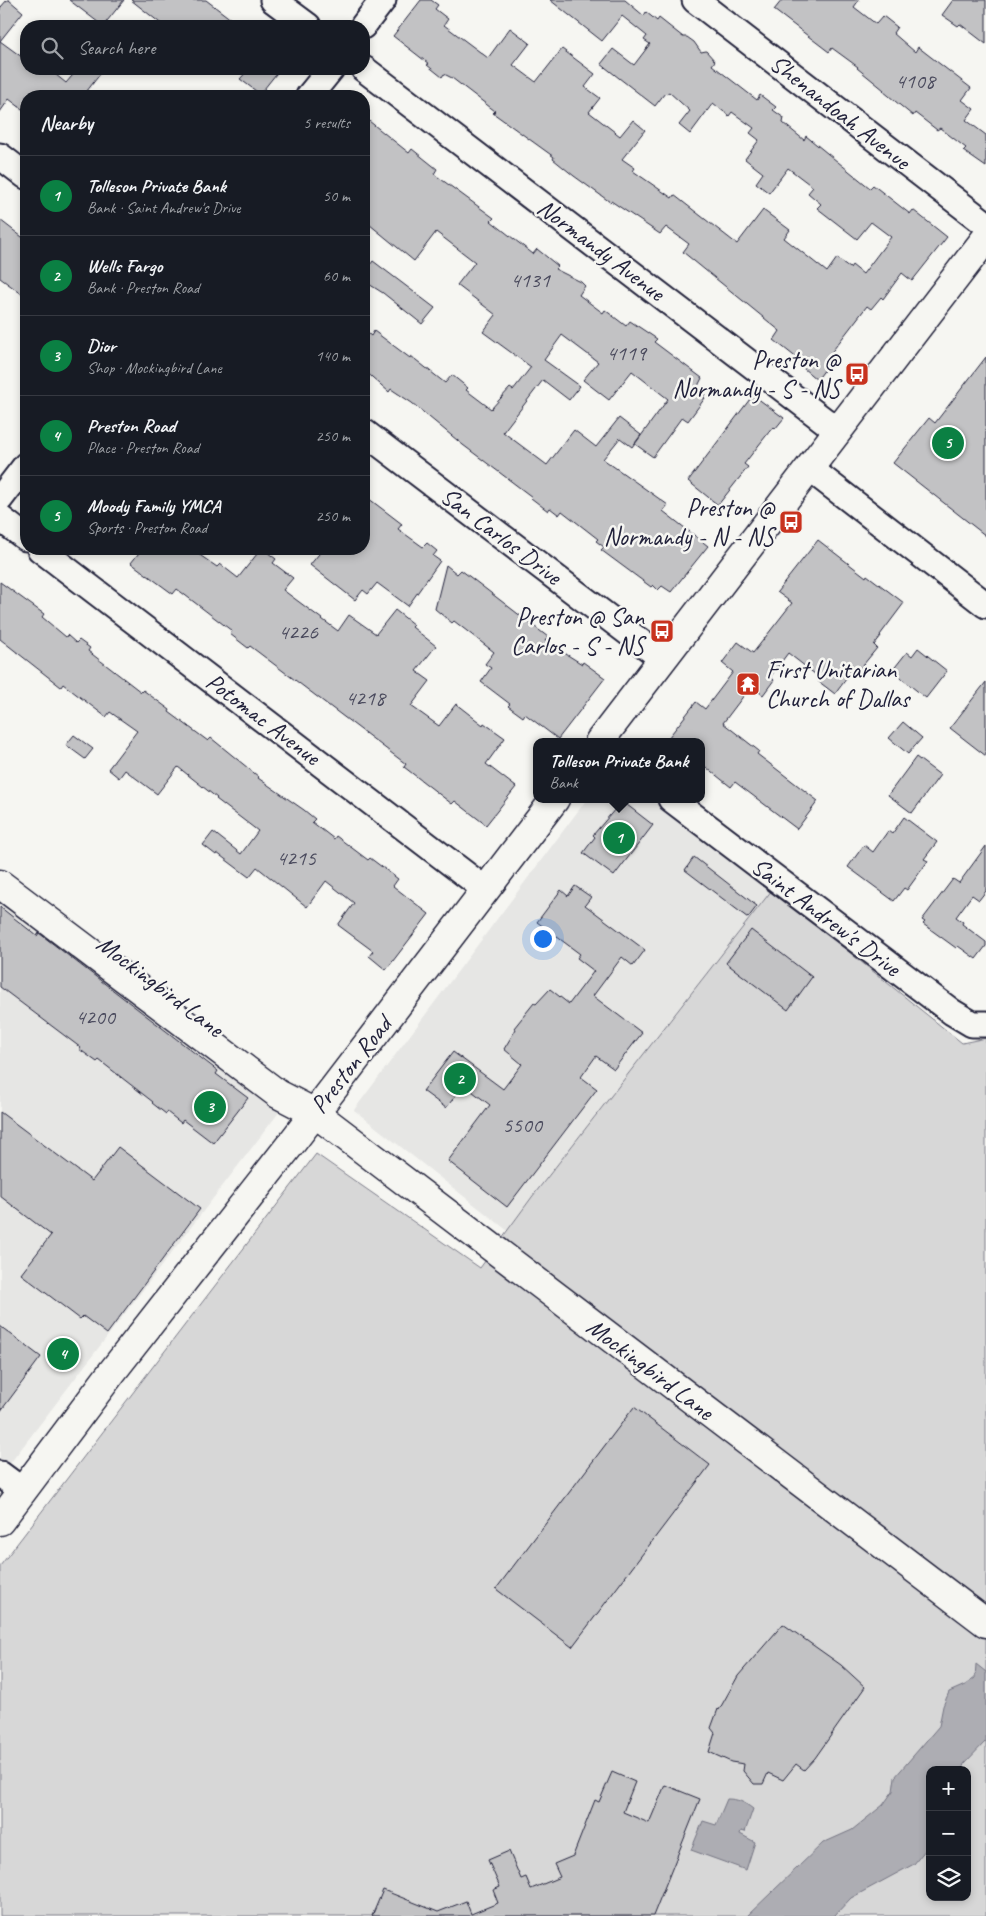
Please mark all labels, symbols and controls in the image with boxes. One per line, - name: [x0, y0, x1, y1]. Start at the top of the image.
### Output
- search box: [20, 20, 370, 75]
- icon: search: [38, 34, 66, 62]
- text: Search here: [78, 36, 155, 60]
- street label: Shenandoah Avenue: [763, 47, 918, 178]
- house number: 4108: [895, 67, 937, 95]
- text: Nearby: [40, 110, 93, 136]
- text: 5 results: [303, 113, 350, 133]
- text: Tolleson Private Bank: [87, 174, 226, 198]
- text: 1: [52, 186, 60, 206]
- text: 50 m: [323, 186, 350, 206]
- street label: Normandy Avenue: [531, 192, 673, 309]
- text: Bank · Saint Andrew's Drive: [87, 198, 241, 218]
- text: Wells Fargo: [87, 254, 162, 278]
- text: 2: [52, 266, 60, 286]
- text: 60 m: [323, 266, 350, 286]
- house number: 4131: [510, 266, 551, 294]
- text: Bank · Preston Road: [87, 278, 199, 298]
- text: Dior: [87, 334, 116, 358]
- house number: 4119: [606, 339, 648, 367]
- place label: Preston @ Normandy - S - NS: [672, 344, 843, 405]
- text: 3: [52, 346, 60, 366]
- text: 140 m: [316, 346, 350, 366]
- text: Shop · Mockingbird Lane: [87, 358, 222, 378]
- bus stop icon: Preston @ Normandy - S - NS: [844, 361, 870, 387]
- text: Preston Road: [87, 414, 175, 438]
- pin: 5: [932, 424, 964, 462]
- text: 4: [52, 426, 60, 446]
- text: 250 m: [316, 426, 350, 446]
- text: Place · Preston Road: [87, 438, 199, 458]
- street label: San Carlos Drive: [434, 480, 569, 593]
- place label: Preston @ Normandy - N - NS: [604, 492, 777, 553]
- text: Moody Family YMCA: [87, 494, 220, 518]
- text: 5: [53, 506, 59, 526]
- text: 250 m: [316, 506, 350, 526]
- bus stop icon: Preston @ Normandy - N - NS: [778, 509, 804, 535]
- text: Sports · Preston Road: [87, 518, 207, 538]
- place label: Preston @ San Carlos - S - NS: [511, 601, 647, 662]
- house number: 4226: [278, 618, 319, 646]
- bus stop icon: Preston @ San Carlos - S - NS: [649, 618, 675, 644]
- place label: First Unitarian Church of Dallas: [766, 654, 912, 715]
- street label: Potomac Avenue: [199, 666, 328, 774]
- temple icon: First Unitarian Church of Dallas: [735, 671, 761, 697]
- house number: 4218: [345, 684, 387, 712]
- popup: [533, 738, 705, 803]
- text: Tolleson Private Bank: [550, 749, 688, 773]
- text: Bank: [550, 773, 578, 793]
- pin: 1: [603, 819, 635, 857]
- house number: 4215: [276, 844, 317, 872]
- street label: Saint Andrew's Drive: [745, 850, 909, 985]
- your location: [530, 926, 556, 952]
- street label: Mockingbird Lane: [90, 928, 231, 1045]
- house number: 4200: [75, 1003, 117, 1031]
- street label: Preston Road: [303, 1007, 401, 1120]
- pin: 2: [444, 1060, 476, 1098]
- pin: 3: [194, 1088, 226, 1126]
- house number: 5500: [502, 1111, 544, 1139]
- street label: Mockingbird Lane: [580, 1311, 721, 1428]
- pin: 4: [47, 1335, 79, 1373]
- map controls: [926, 1766, 971, 1901]
- button: +: [926, 1766, 971, 1811]
- button: −: [926, 1811, 971, 1856]
- button: layers: [926, 1856, 971, 1901]

